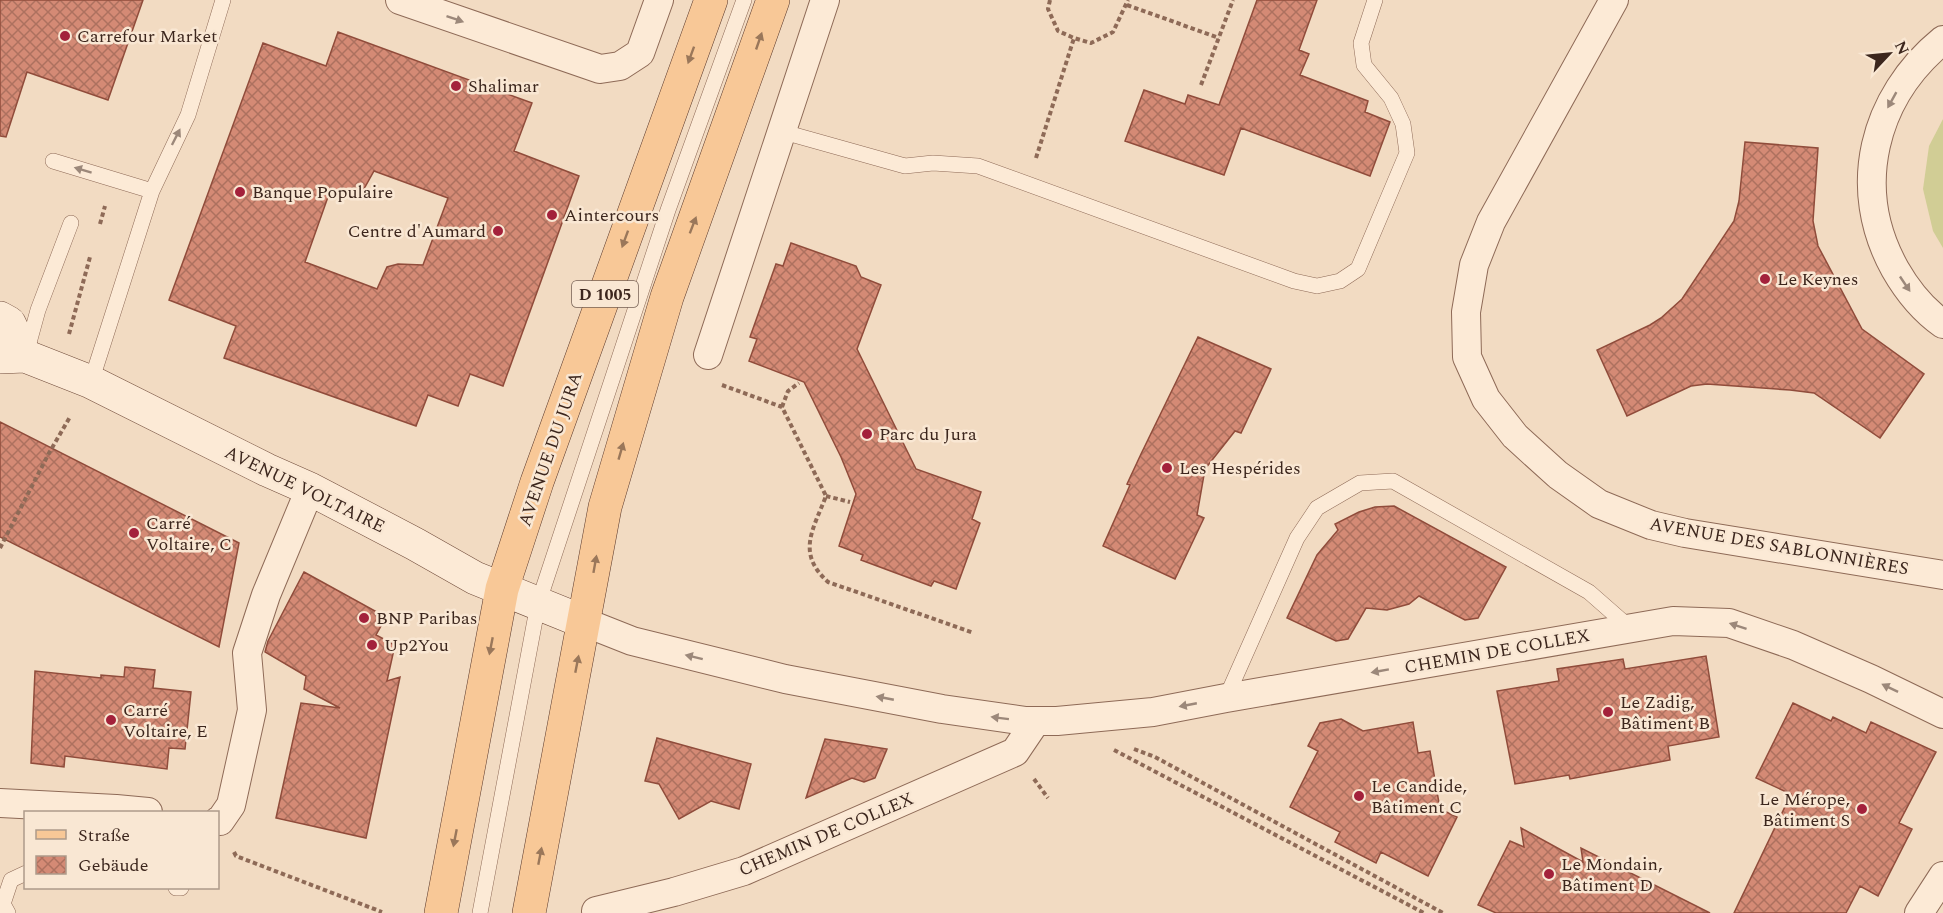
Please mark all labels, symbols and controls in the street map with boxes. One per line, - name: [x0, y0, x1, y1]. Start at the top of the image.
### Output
- one-way arrow: [446, 15, 464, 25]
- place label: Carrefour Market: [77, 23, 217, 50]
- north arrow: [1859, 24, 1919, 84]
- marker: Carrefour Market: [58, 29, 72, 43]
- one-way arrow: [755, 32, 765, 50]
- text: N: [1888, 37, 1915, 59]
- one-way arrow: [686, 46, 695, 64]
- place label: Shalimar: [468, 73, 539, 100]
- marker: Shalimar: [449, 79, 463, 93]
- one-way arrow: [1887, 91, 1897, 108]
- one-way arrow: [171, 129, 181, 146]
- one-way arrow: [74, 165, 92, 174]
- place label: Banque Populaire: [252, 179, 393, 206]
- marker: Banque Populaire: [233, 185, 247, 199]
- place label: Aintercours: [564, 202, 659, 229]
- marker: Aintercours: [545, 208, 559, 222]
- one-way arrow: [688, 216, 698, 234]
- place label: Centre d'Aumard: [348, 218, 486, 245]
- marker: Centre d'Aumard: [491, 224, 505, 238]
- one-way arrow: [619, 230, 629, 248]
- place label: Le Keynes: [1777, 266, 1859, 293]
- marker: Le Keynes: [1758, 272, 1772, 286]
- one-way arrow: [1899, 276, 1910, 292]
- road number: D 1005: [572, 281, 638, 307]
- street label: AVENUE DU JURA: [511, 368, 590, 530]
- place label: Parc du Jura: [879, 421, 977, 448]
- marker: Parc du Jura: [860, 427, 874, 441]
- street label: AVENUE VOLTAIRE: [220, 439, 390, 540]
- one-way arrow: [617, 442, 626, 460]
- place label: Les Hespérides: [1179, 455, 1301, 482]
- marker: Les Hespérides: [1160, 461, 1174, 475]
- place label: Carré Voltaire, C: [146, 510, 232, 558]
- street label: AVENUE DES SABLONNIÈRES: [1647, 510, 1911, 583]
- marker: Carré Voltaire, C: [127, 526, 141, 540]
- one-way arrow: [590, 555, 599, 574]
- place label: BNP Paribas: [376, 605, 477, 632]
- marker: BNP Paribas: [357, 611, 371, 625]
- one-way arrow: [1729, 621, 1747, 630]
- street label: CHEMIN DE COLLEX: [1402, 622, 1592, 681]
- place label: Up2You: [384, 632, 449, 659]
- one-way arrow: [486, 637, 495, 656]
- marker: Up2You: [365, 638, 379, 652]
- one-way arrow: [685, 651, 704, 661]
- one-way arrow: [572, 654, 581, 673]
- one-way arrow: [1370, 667, 1389, 676]
- one-way arrow: [1882, 684, 1899, 693]
- place label: Le Zadig, Bâtiment B: [1620, 689, 1710, 737]
- one-way arrow: [875, 693, 894, 702]
- place label: Carré Voltaire, E: [123, 697, 208, 745]
- one-way arrow: [1178, 701, 1197, 710]
- marker: Le Zadig, Bâtiment B: [1601, 705, 1615, 719]
- marker: Carré Voltaire, E: [104, 713, 118, 727]
- one-way arrow: [990, 713, 1009, 722]
- place label: Le Candide, Bâtiment C: [1371, 773, 1467, 821]
- street label: CHEMIN DE COLLEX: [734, 785, 918, 884]
- place label: Le Mérope, Bâtiment S: [1759, 786, 1850, 834]
- marker: Le Candide, Bâtiment C: [1352, 789, 1366, 803]
- marker: Le Mérope, Bâtiment S: [1855, 802, 1869, 816]
- legend: [24, 811, 219, 889]
- text: Straße: [78, 822, 130, 849]
- one-way arrow: [450, 828, 459, 847]
- one-way arrow: [536, 846, 545, 865]
- place label: Le Mondain, Bâtiment D: [1561, 851, 1663, 899]
- text: Gebäude: [78, 852, 148, 879]
- marker: Le Mondain, Bâtiment D: [1542, 867, 1556, 881]

